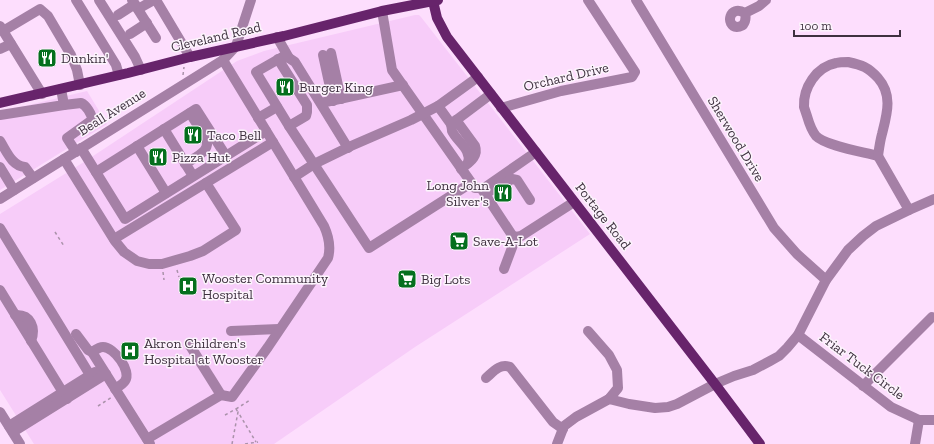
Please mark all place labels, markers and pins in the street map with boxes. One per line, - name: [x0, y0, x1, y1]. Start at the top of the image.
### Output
- restaurant icon: Dunkin': [36, 47, 58, 69]
- place label: Dunkin': [61, 50, 108, 67]
- restaurant icon: Burger King: [274, 76, 296, 98]
- place label: Burger King: [299, 79, 373, 96]
- restaurant icon: Taco Bell: [182, 124, 204, 146]
- place label: Taco Bell: [207, 127, 262, 144]
- restaurant icon: Pizza Hut: [147, 146, 169, 168]
- place label: Pizza Hut: [172, 149, 231, 166]
- place label: Long John Silver's: [427, 177, 489, 210]
- restaurant icon: Long John Silver's: [492, 182, 514, 204]
- supermarket icon: Save-A-Lot: [448, 230, 470, 252]
- place label: Save-A-Lot: [473, 233, 539, 250]
- supermarket icon: Big Lots: [396, 268, 418, 290]
- place label: Wooster Community Hospital: [202, 270, 329, 303]
- place label: Big Lots: [421, 271, 470, 288]
- hospital icon: Wooster Community Hospital: [177, 275, 199, 297]
- place label: Akron Children's Hospital at Wooster: [144, 335, 263, 368]
- hospital icon: Akron Children's Hospital at Wooster: [119, 340, 141, 362]

